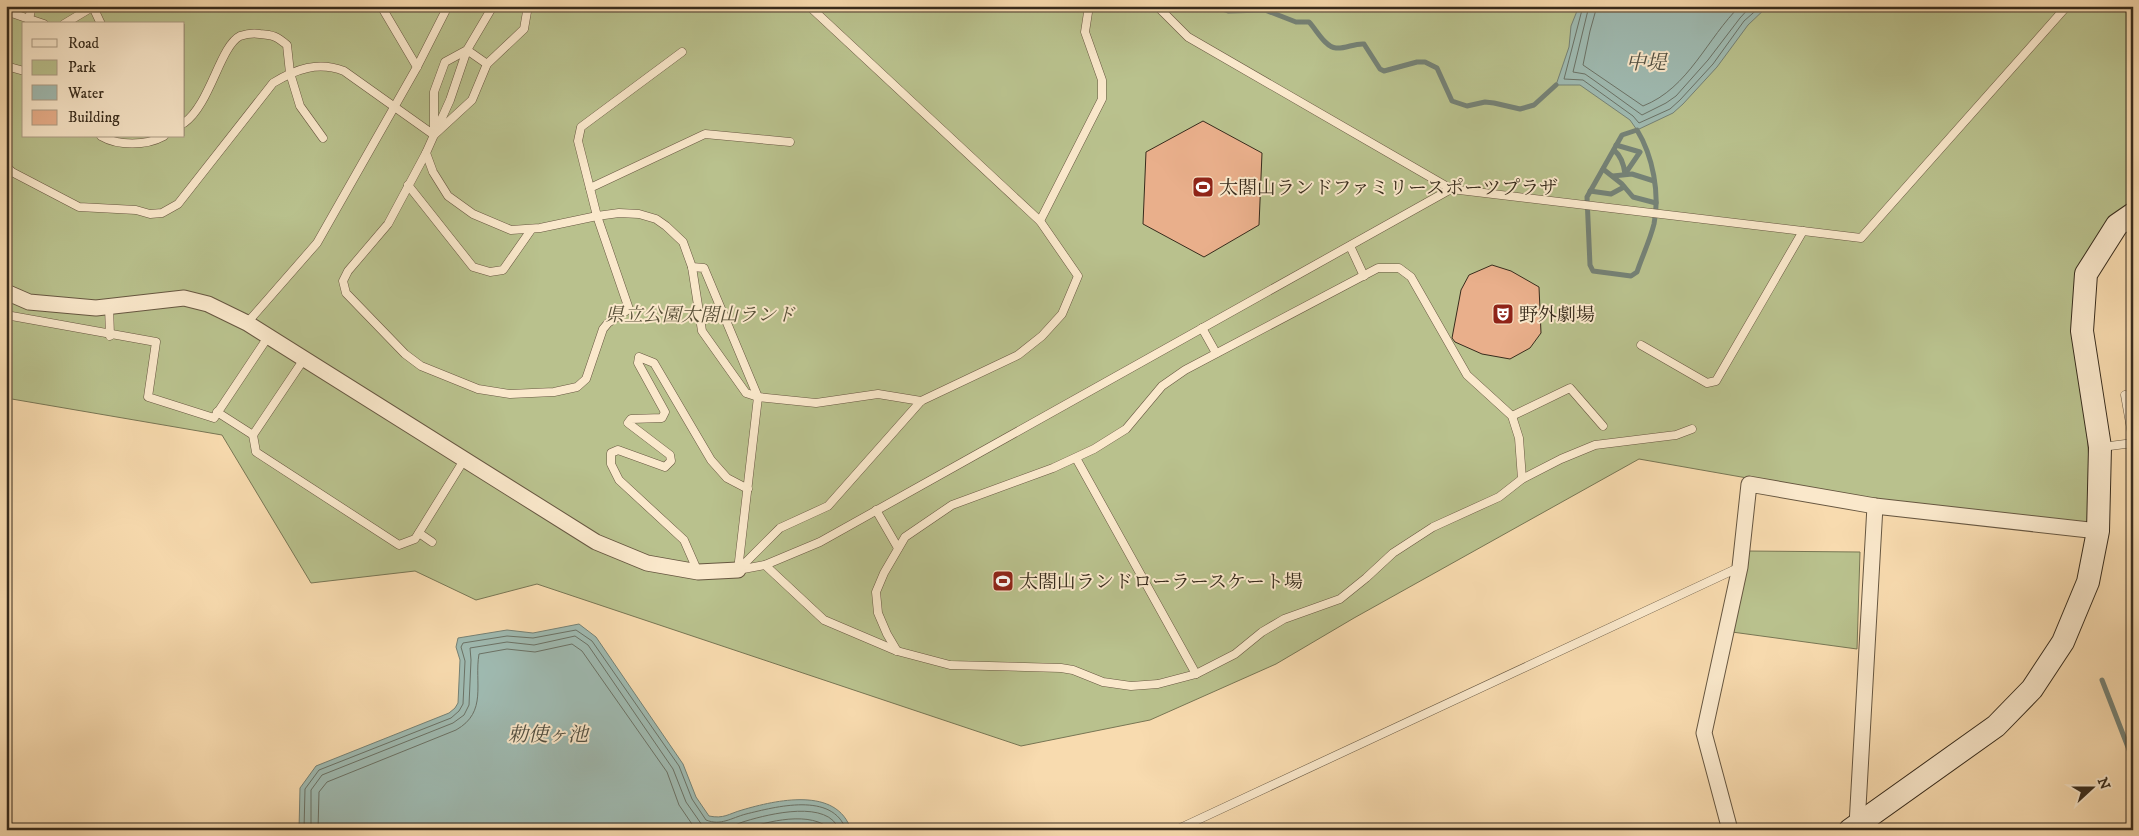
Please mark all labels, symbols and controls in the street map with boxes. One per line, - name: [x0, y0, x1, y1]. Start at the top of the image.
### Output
- legend: [22, 22, 185, 138]
- text: Road: [68, 34, 100, 53]
- water label: 中堤: [1626, 51, 1668, 76]
- text: Park: [68, 58, 97, 77]
- text: Water: [67, 84, 104, 103]
- text: Building: [68, 108, 120, 127]
- sports icon: 太閤山ランドファミリースポーツプラザ: [1191, 175, 1215, 199]
- place label: 太閤山ランドファミリースポーツプラザ: [1219, 177, 1558, 200]
- theatre icon: 野外劇場: [1491, 302, 1515, 326]
- park label: 県立公園太閤山ランド: [605, 304, 796, 327]
- place label: 野外劇場: [1519, 304, 1595, 327]
- sports icon: 太閤山ランドローラースケート場: [991, 569, 1015, 593]
- place label: 太閤山ランドローラースケート場: [1019, 571, 1303, 594]
- water label: 勅使ヶ池: [508, 723, 590, 748]
- north arrow: [2066, 764, 2116, 814]
- text: N: [2093, 775, 2114, 793]

